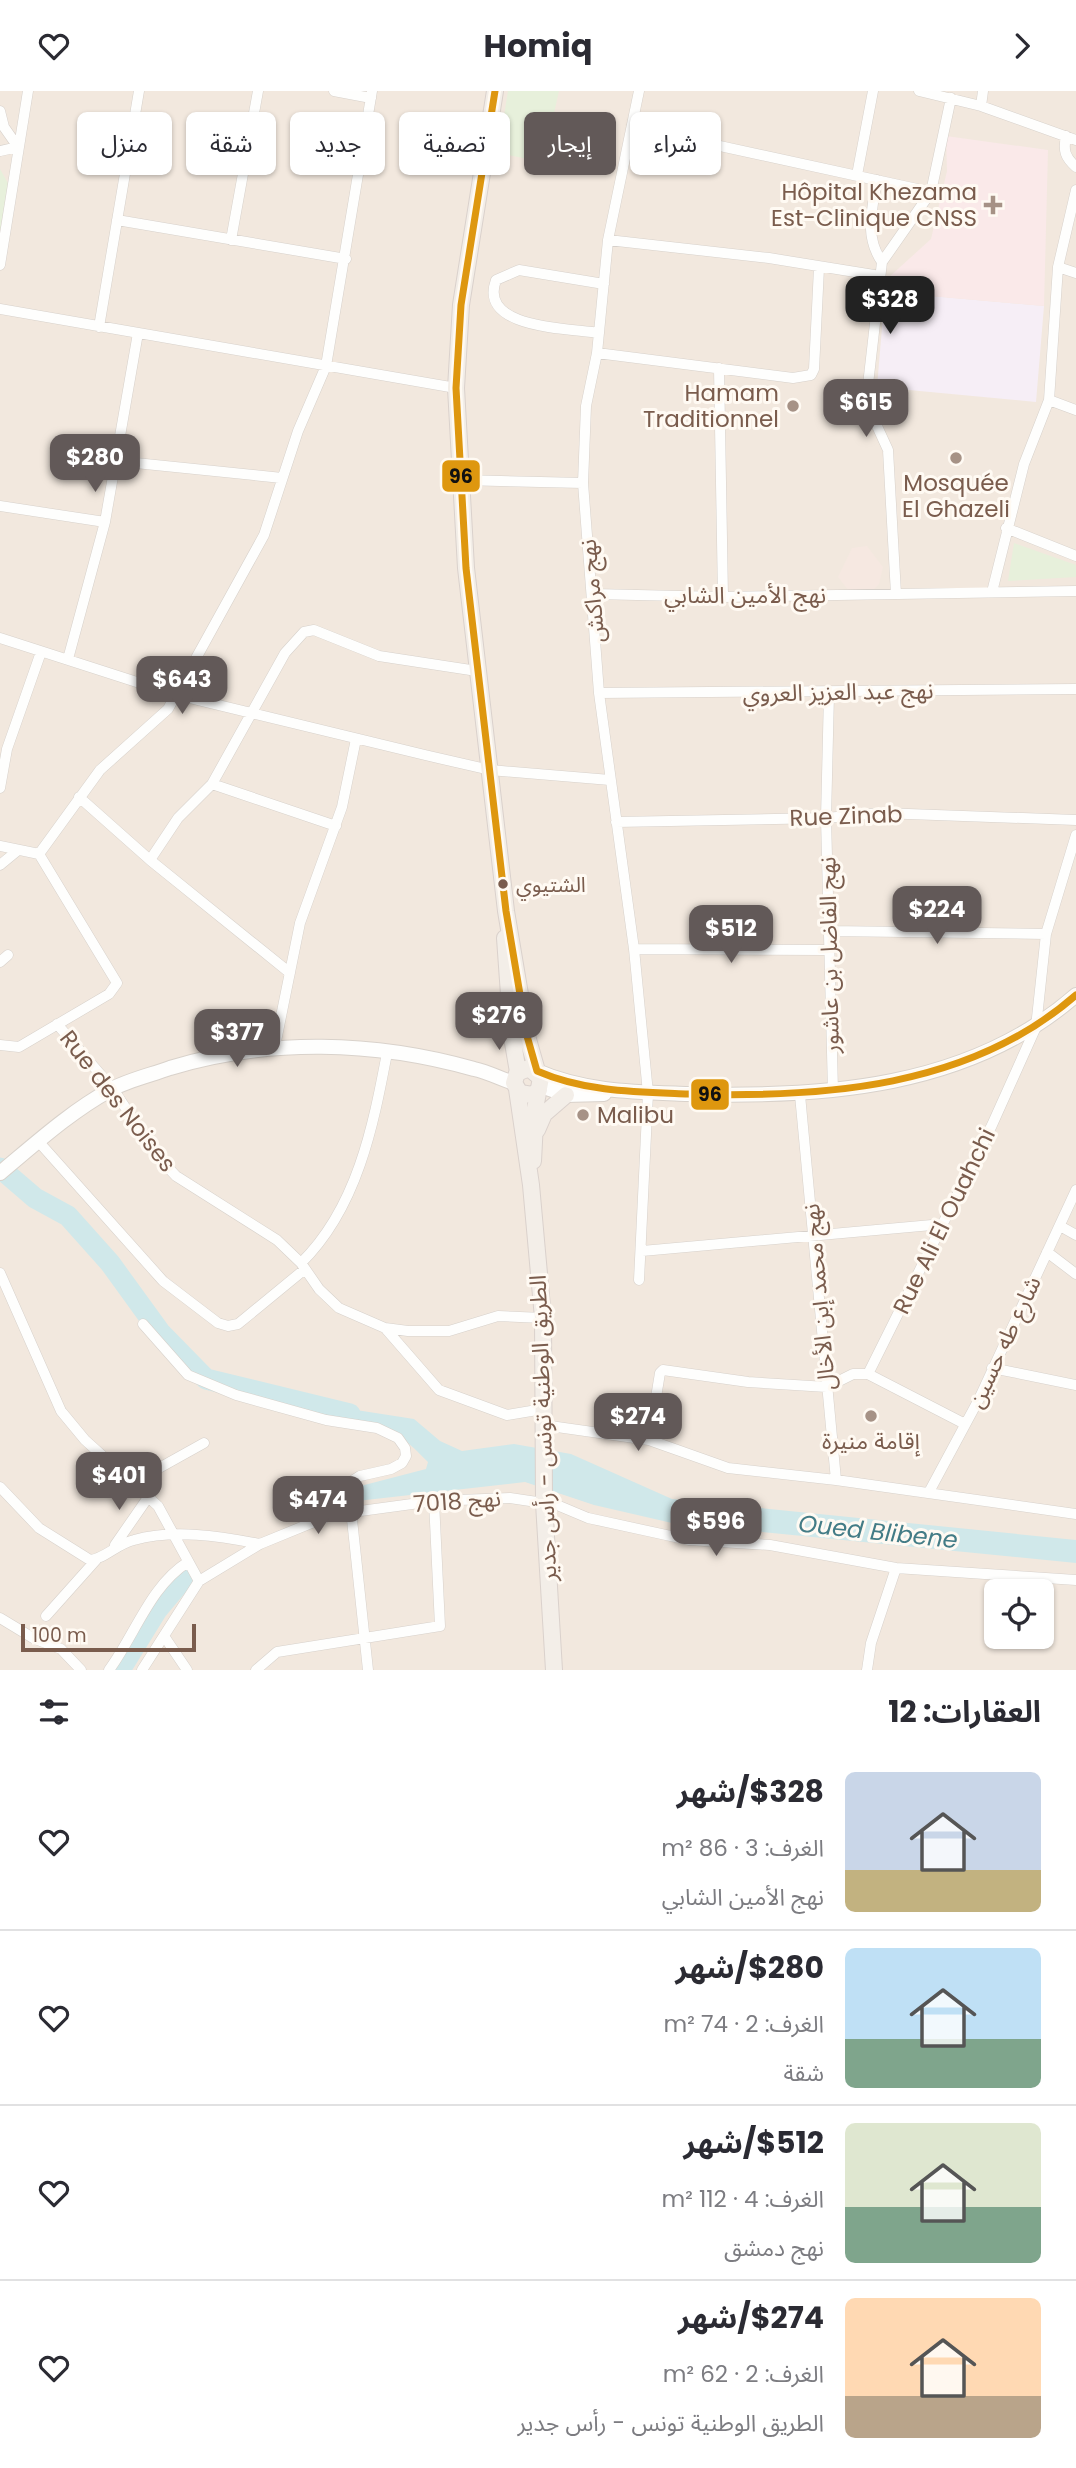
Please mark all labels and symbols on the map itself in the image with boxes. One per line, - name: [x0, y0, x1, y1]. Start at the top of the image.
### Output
- place label: Hôpital Khezama Est-Clinique CNSS: [771, 176, 977, 234]
- marker: Hôpital Khezama Est-Clinique CNSS: [983, 195, 1003, 215]
- pin: $328: [849, 277, 931, 336]
- place label: Hamam Traditionnel: [643, 377, 779, 435]
- pin: $615: [825, 379, 907, 439]
- marker: Hamam Traditionnel: [785, 398, 801, 414]
- pin: $280: [54, 435, 136, 494]
- marker: Mosquée El Ghazeli: [948, 450, 964, 466]
- line badge: 96: [441, 459, 481, 493]
- text: 96: [449, 463, 473, 490]
- place label: Mosquée El Ghazeli: [902, 467, 1010, 525]
- street label: نهج مراكش: [572, 538, 613, 644]
- street label: نهج الأمين الشابي: [664, 579, 826, 612]
- pin: $643: [141, 657, 223, 716]
- street label: نهج عبد العزيز العروي: [742, 674, 934, 711]
- street label: Rue Zinab: [789, 798, 903, 834]
- street label: نهج الفاضل بن عاشور: [811, 856, 848, 1055]
- place label: الشتيوي: [516, 870, 586, 901]
- marker: الشتيوي: [496, 877, 510, 891]
- pin: $224: [896, 887, 978, 946]
- pin: $512: [690, 905, 772, 965]
- pin: $276: [458, 993, 540, 1052]
- pin: $377: [196, 1009, 278, 1069]
- street label: Rue des Noises: [52, 1023, 184, 1179]
- line badge: 96: [690, 1078, 730, 1111]
- text: 96: [698, 1081, 722, 1108]
- place label: Malibu: [597, 1099, 674, 1131]
- marker: Malibu: [575, 1107, 591, 1123]
- street label: Rue Ali El Ouahchi: [885, 1123, 1003, 1319]
- street label: نهج محمد إبن الأخال: [795, 1202, 844, 1391]
- street label: شارع طه حسين: [959, 1271, 1049, 1414]
- street label: الطريق الوطنية تونس - رأس جدير: [522, 1274, 564, 1583]
- pin: $274: [597, 1393, 679, 1453]
- marker: إقامة منيرة: [863, 1408, 879, 1424]
- place label: إقامة منيرة: [822, 1425, 921, 1457]
- pin: $401: [78, 1453, 160, 1512]
- pin: $474: [277, 1477, 359, 1536]
- street label: نهج 7018: [412, 1482, 502, 1521]
- pin: $596: [675, 1499, 757, 1558]
- water label: Oued Blibene: [797, 1507, 960, 1556]
- scale bar: [21, 1621, 196, 1653]

